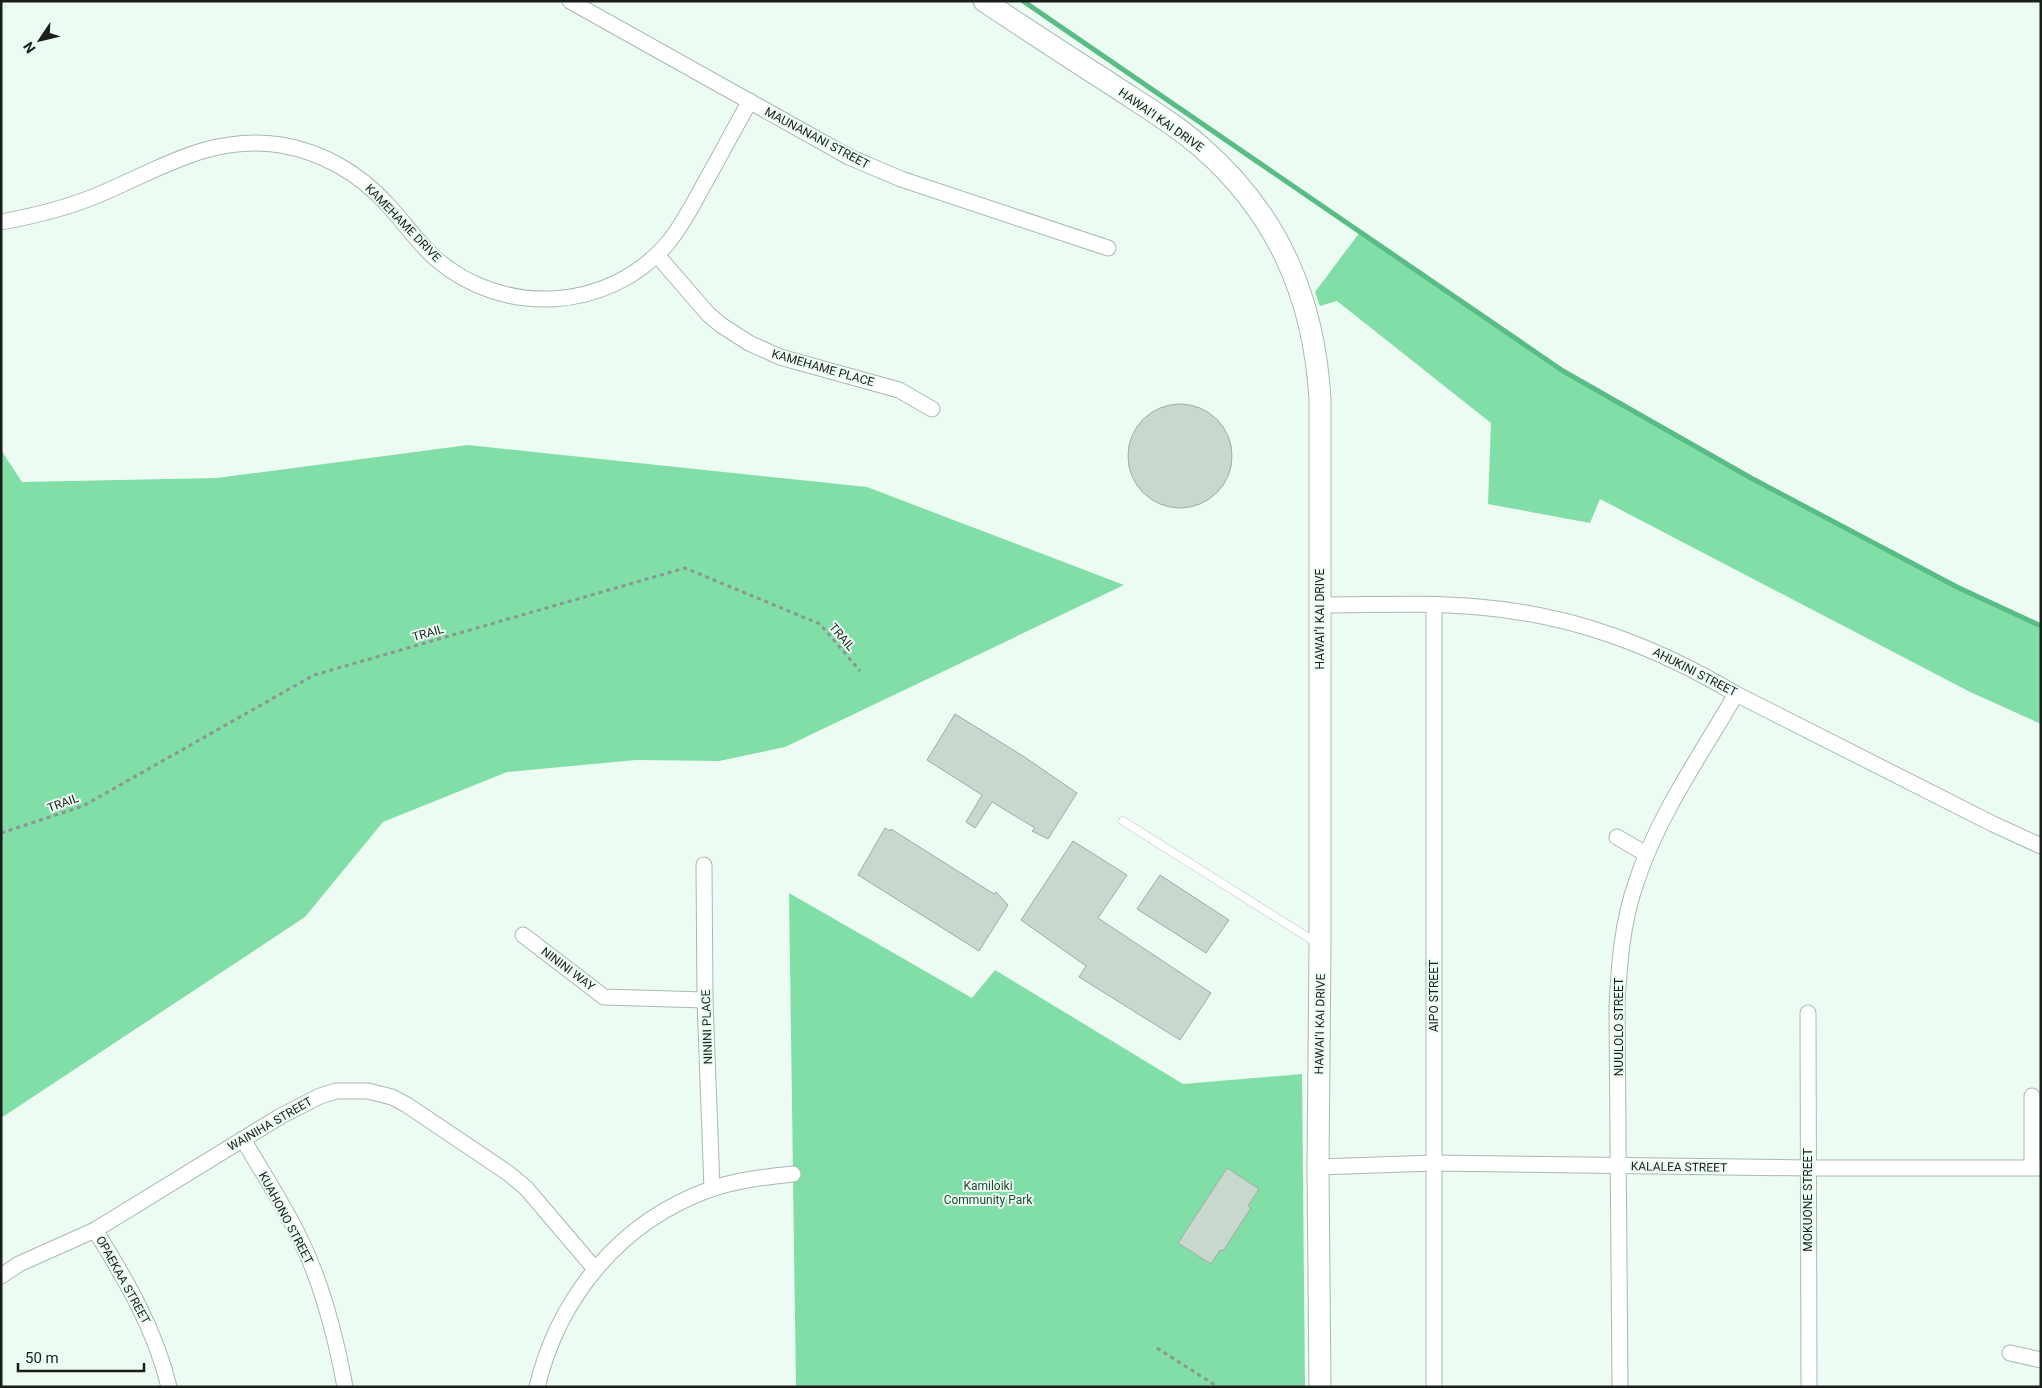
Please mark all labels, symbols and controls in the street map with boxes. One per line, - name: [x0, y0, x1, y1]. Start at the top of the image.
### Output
- north arrow: [15, 15, 65, 65]
- text: N: [20, 39, 39, 56]
- street label: HAWAI’I KAI DRIVE: [1116, 85, 1206, 155]
- street label: MAUNANANI STREET: [762, 104, 872, 172]
- street label: KAMEHAME DRIVE: [362, 181, 444, 265]
- street label: KAMEHAME PLACE: [770, 347, 876, 389]
- street label: HAWAI’I KAI DRIVE: [1313, 568, 1327, 669]
- street label: TRAIL: [826, 620, 858, 654]
- street label: TRAIL: [411, 622, 446, 644]
- street label: AHUKINI STREET: [1651, 645, 1739, 699]
- street label: TRAIL: [46, 791, 81, 815]
- street label: NININI WAY: [538, 944, 598, 994]
- street label: AIPO STREET: [1427, 960, 1441, 1032]
- street label: HAWAI’I KAI DRIVE: [1312, 973, 1328, 1075]
- street label: NUULOLO STREET: [1612, 978, 1626, 1076]
- street label: NININI PLACE: [699, 989, 715, 1065]
- street label: WAINIHA STREET: [225, 1094, 315, 1154]
- street label: MOKUONE STREET: [1801, 1148, 1815, 1252]
- street label: KALALEA STREET: [1631, 1159, 1727, 1175]
- street label: KUAHONO STREET: [256, 1170, 316, 1266]
- park label: Kamiloiki Community Park: [944, 1179, 1033, 1207]
- street label: OPAEKAA STREET: [93, 1234, 153, 1326]
- scale bar: [18, 1340, 144, 1372]
- text: 50 m: [25, 1349, 59, 1367]

